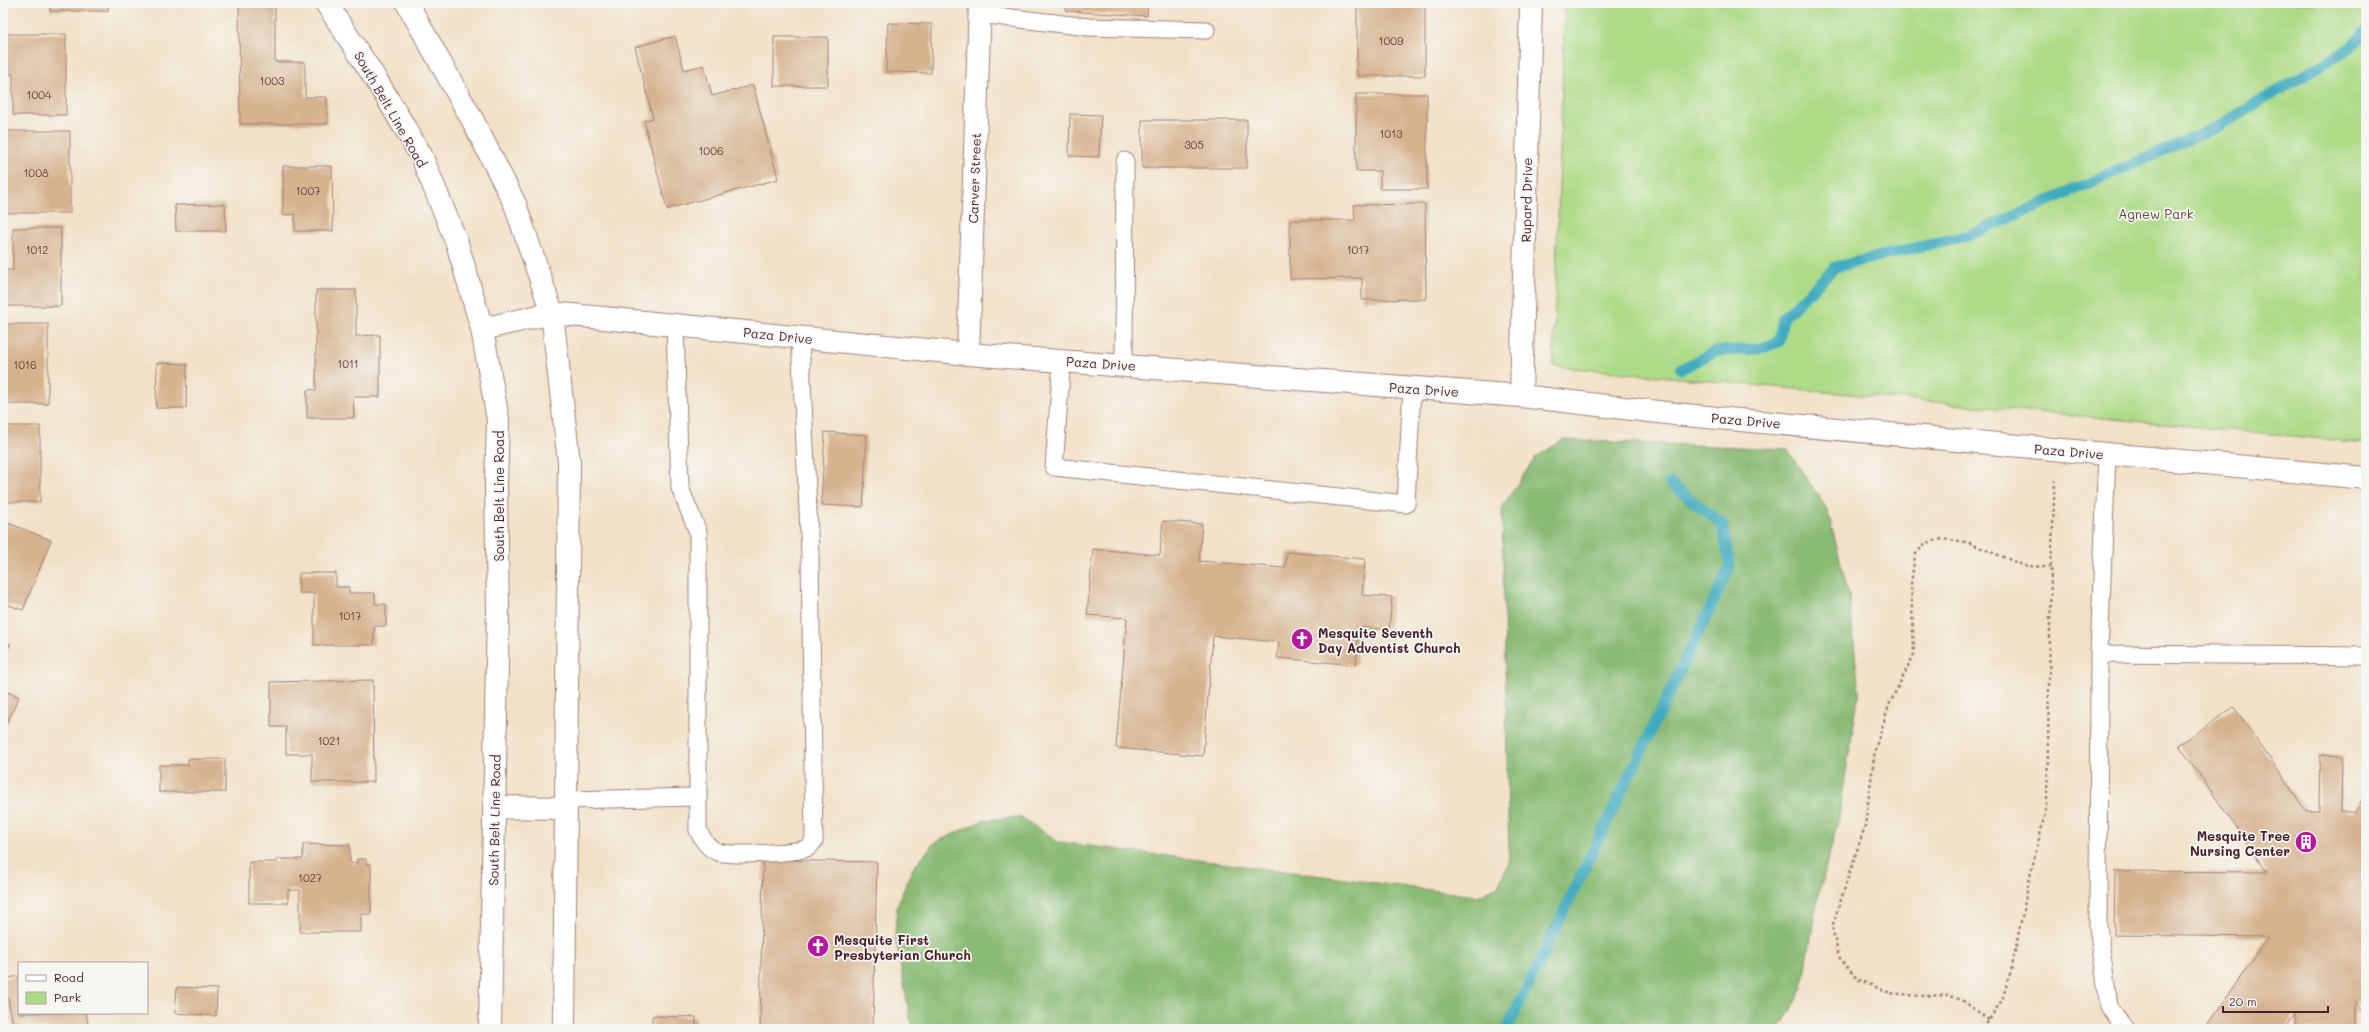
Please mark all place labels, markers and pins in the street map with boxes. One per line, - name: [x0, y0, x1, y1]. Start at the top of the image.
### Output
- place label: Mesquite Seventh Day Adventist Church: [1318, 624, 1461, 657]
- church icon: Mesquite Seventh Day Adventist Church: [1289, 626, 1315, 652]
- place label: Mesquite Tree Nursing Center: [2190, 827, 2290, 859]
- building icon: Mesquite Tree Nursing Center: [2293, 829, 2319, 855]
- place label: Mesquite First Presbyterian Church: [834, 931, 971, 964]
- church icon: Mesquite First Presbyterian Church: [805, 933, 831, 959]

